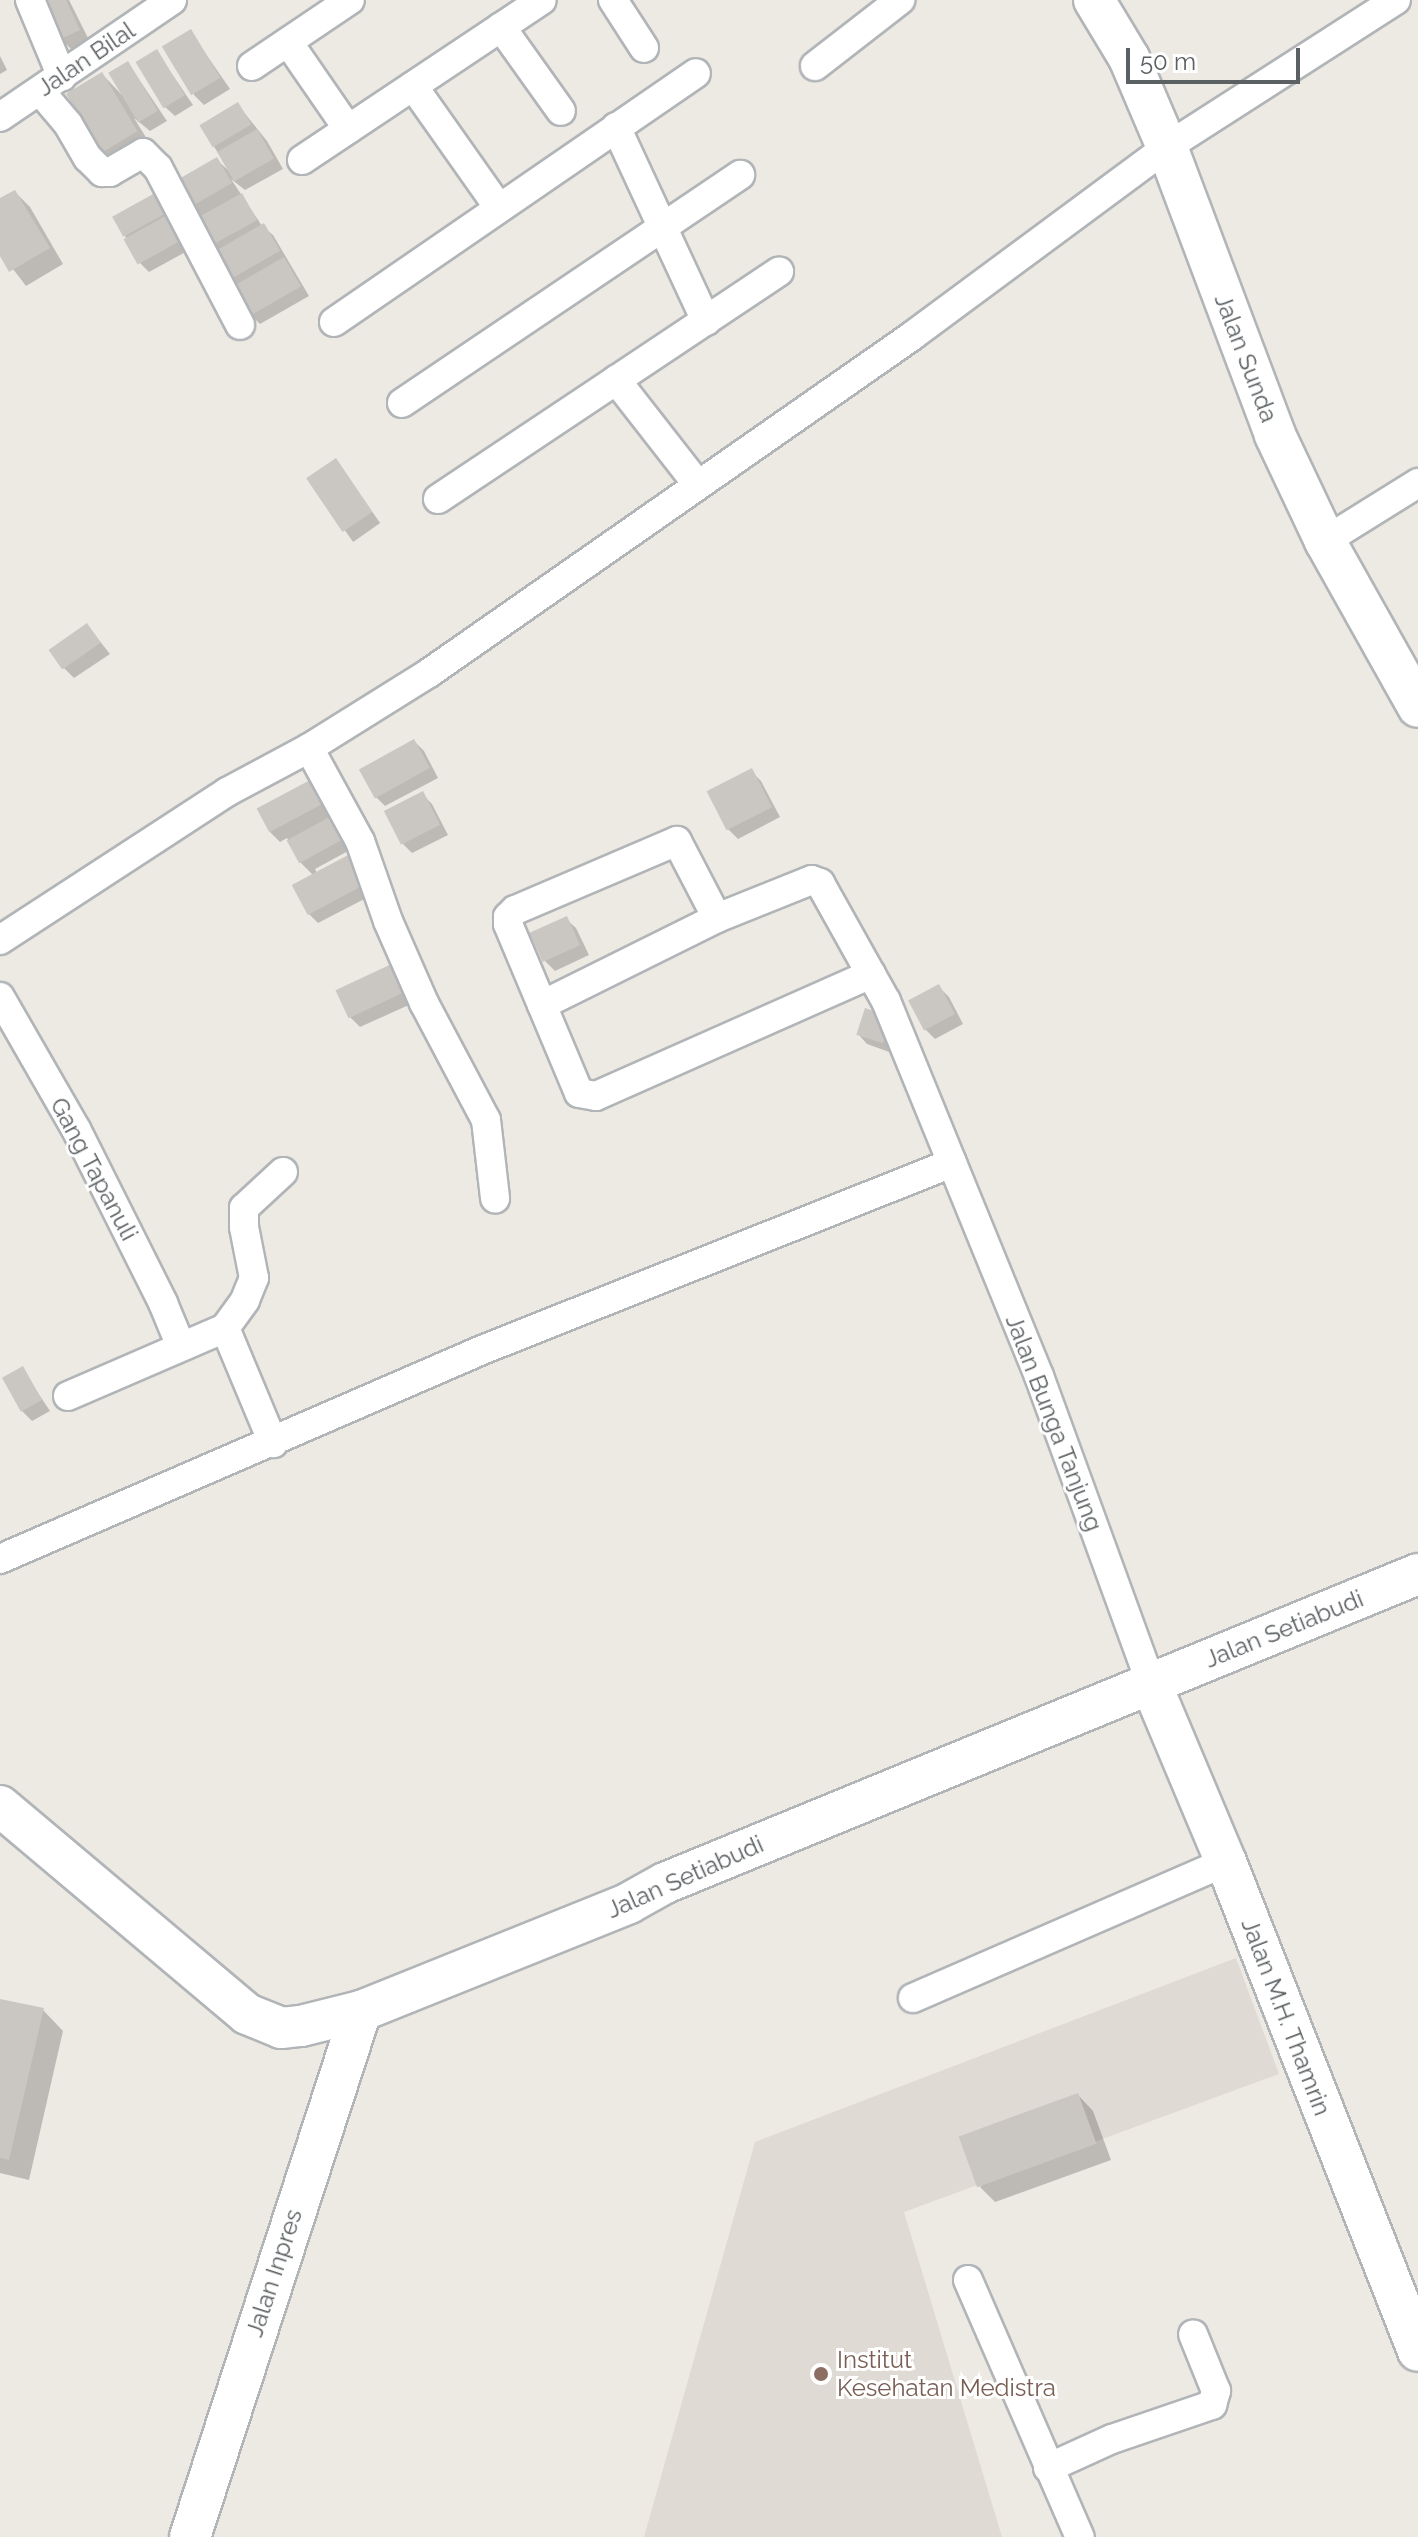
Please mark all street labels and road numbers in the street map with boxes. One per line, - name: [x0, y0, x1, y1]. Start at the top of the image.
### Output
- street label: Jalan Bilal: [32, 16, 140, 102]
- street label: Jalan Sunda: [1208, 290, 1284, 426]
- street label: Gang Tapanuli: [44, 1092, 144, 1246]
- street label: Jalan Bunga Tanjung: [999, 1310, 1109, 1536]
- street label: Jalan Setiabudi: [1201, 1584, 1367, 1674]
- street label: Jalan Setiabudi: [602, 1830, 768, 1924]
- street label: Jalan M.H. Thamrin: [1235, 1914, 1337, 2120]
- street label: Jalan Inpres: [240, 2205, 308, 2341]

